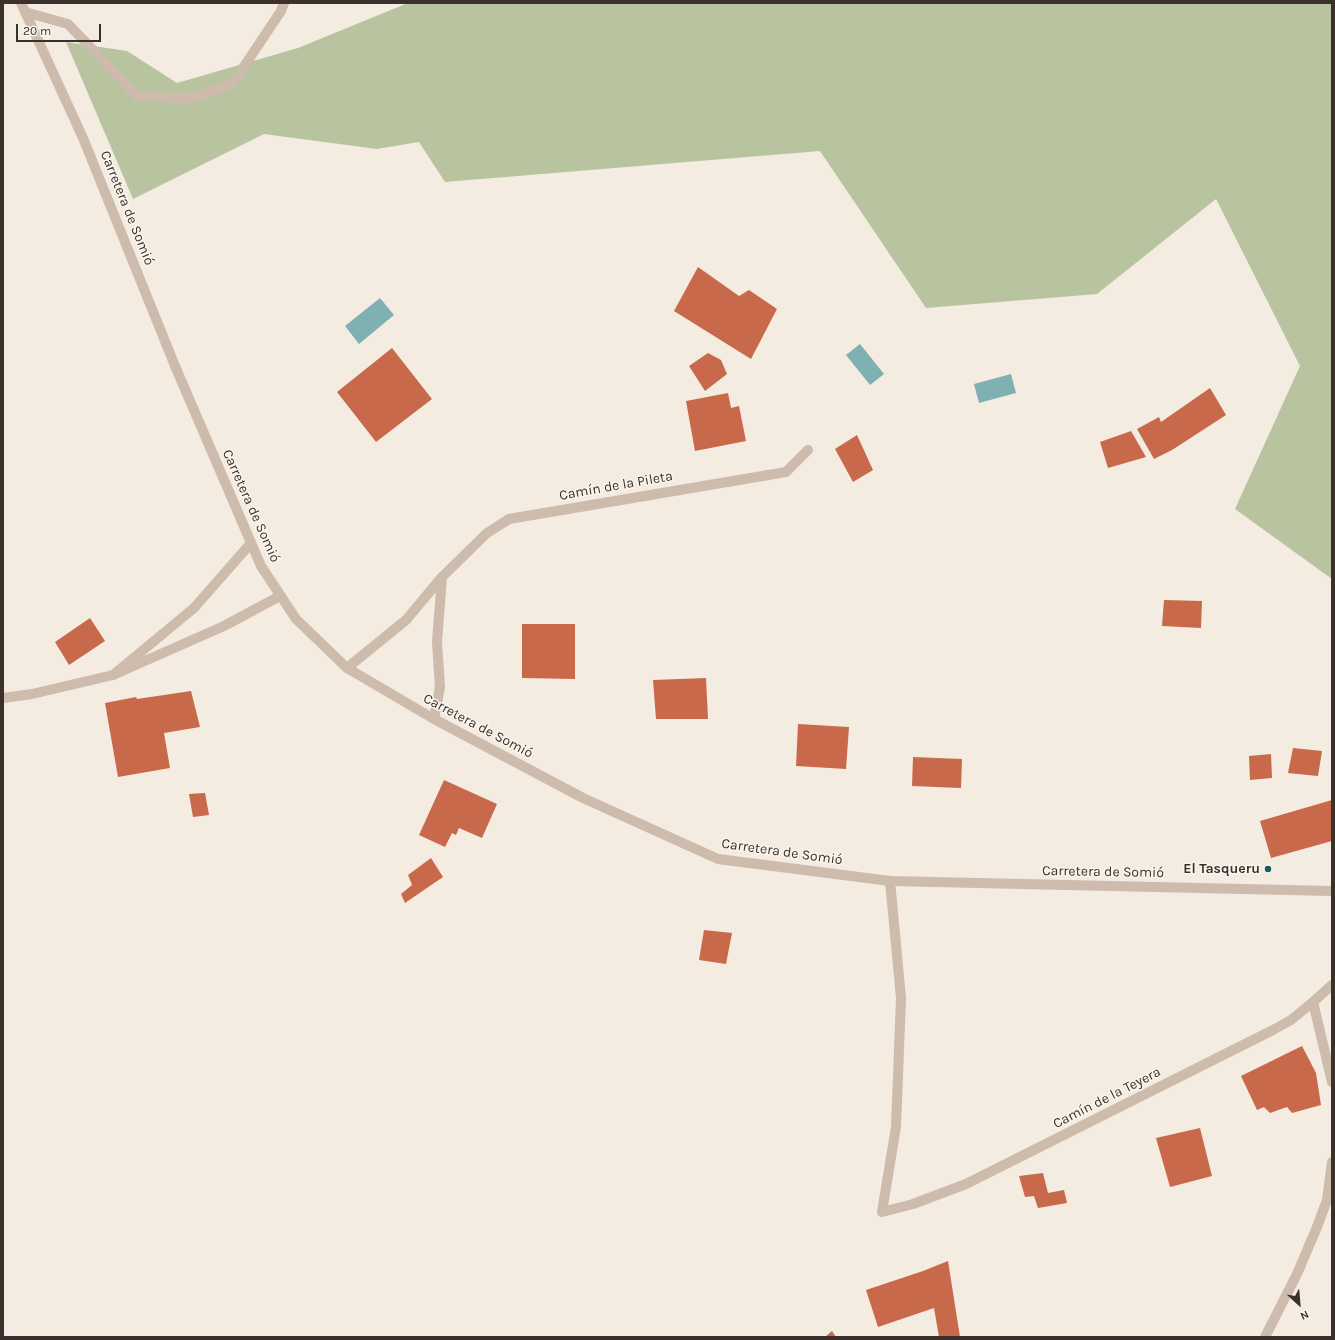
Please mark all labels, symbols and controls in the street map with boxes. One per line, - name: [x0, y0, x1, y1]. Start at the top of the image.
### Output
- scale bar: [18, 16, 103, 42]
- text: 20 m: [23, 24, 51, 38]
- street label: Carretera de Somió: [96, 148, 158, 268]
- street label: Carretera de Somió: [219, 447, 283, 565]
- street label: Camín de la Pileta: [558, 468, 674, 504]
- street label: Carretera de Somió: [420, 690, 536, 762]
- street label: Carretera de Somió: [720, 835, 844, 869]
- place label: El Tasqueru: [1183, 861, 1260, 877]
- street label: Carretera de Somió: [1042, 863, 1164, 881]
- marker: El Tasqueru: [1263, 864, 1273, 874]
- street label: Camín de la Teyera: [1050, 1064, 1164, 1132]
- north arrow: [1279, 1284, 1319, 1324]
- text: N: [1298, 1308, 1311, 1323]

